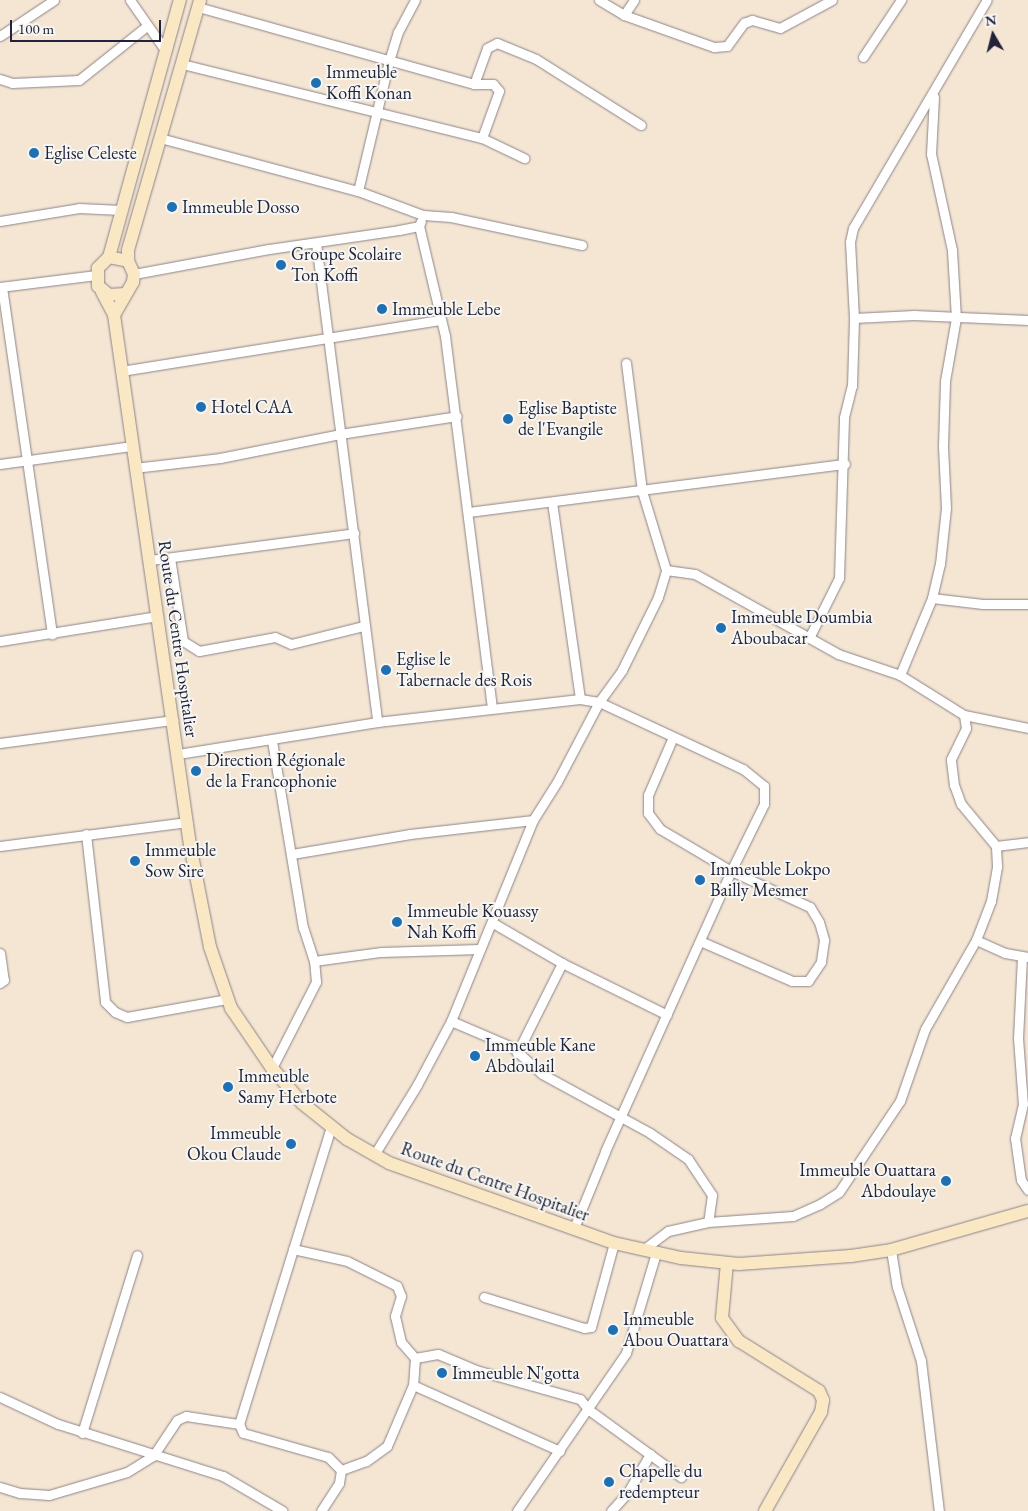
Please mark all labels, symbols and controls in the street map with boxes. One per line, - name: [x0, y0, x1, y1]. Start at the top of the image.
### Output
- scale bar: [12, 10, 164, 42]
- north arrow: [968, 10, 1018, 60]
- text: N: [984, 10, 998, 30]
- text: 100 m: [18, 19, 54, 38]
- place label: Immeuble Koffi Konan: [326, 62, 412, 104]
- marker: Immeuble Koffi Konan: [310, 77, 322, 89]
- place label: Eglise Celeste: [44, 142, 137, 164]
- marker: Eglise Celeste: [28, 147, 40, 159]
- place label: Immeuble Dosso: [182, 196, 300, 218]
- marker: Immeuble Dosso: [166, 201, 178, 213]
- place label: Groupe Scolaire Ton Koffi: [291, 244, 401, 286]
- marker: Groupe Scolaire Ton Koffi: [275, 259, 287, 271]
- place label: Immeuble Lebe: [392, 298, 500, 320]
- marker: Immeuble Lebe: [376, 303, 388, 315]
- place label: Hotel CAA: [211, 396, 293, 418]
- place label: Eglise Baptiste de l'Evangile: [518, 398, 617, 440]
- marker: Hotel CAA: [195, 401, 207, 413]
- marker: Eglise Baptiste de l'Evangile: [502, 413, 514, 425]
- street label: Route du Centre Hospitalier: [153, 539, 203, 739]
- place label: Immeuble Doumbia Aboubacar: [731, 607, 872, 650]
- marker: Immeuble Doumbia Aboubacar: [715, 622, 727, 634]
- place label: Eglise le Tabernacle des Rois: [396, 649, 532, 692]
- marker: Eglise le Tabernacle des Rois: [380, 664, 392, 676]
- place label: Direction Régionale de la Francophonie: [206, 750, 345, 792]
- marker: Direction Régionale de la Francophonie: [190, 765, 202, 777]
- place label: Immeuble Sow Sire: [145, 840, 216, 882]
- marker: Immeuble Sow Sire: [129, 855, 141, 867]
- place label: Immeuble Lokpo Bailly Mesmer: [710, 859, 830, 902]
- marker: Immeuble Lokpo Bailly Mesmer: [694, 874, 706, 886]
- place label: Immeuble Kouassy Nah Koffi: [407, 901, 539, 944]
- marker: Immeuble Kouassy Nah Koffi: [391, 916, 403, 928]
- place label: Immeuble Kane Abdoulail: [485, 1035, 596, 1078]
- marker: Immeuble Kane Abdoulail: [469, 1050, 481, 1062]
- place label: Immeuble Samy Herbote: [238, 1066, 337, 1108]
- marker: Immeuble Samy Herbote: [222, 1081, 234, 1093]
- place label: Immeuble Okou Claude: [187, 1123, 281, 1166]
- marker: Immeuble Okou Claude: [285, 1138, 297, 1150]
- street label: Route du Centre Hospitalier: [398, 1138, 592, 1226]
- place label: Immeuble Ouattara Abdoulaye: [799, 1160, 936, 1202]
- marker: Immeuble Ouattara Abdoulaye: [940, 1175, 952, 1187]
- place label: Immeuble Abou Ouattara: [623, 1309, 729, 1352]
- marker: Immeuble Abou Ouattara: [607, 1324, 619, 1336]
- place label: Immeuble N'gotta: [452, 1362, 580, 1384]
- marker: Immeuble N'gotta: [436, 1367, 448, 1379]
- place label: Chapelle du redempteur: [619, 1461, 702, 1504]
- marker: Chapelle du redempteur: [603, 1476, 615, 1488]

